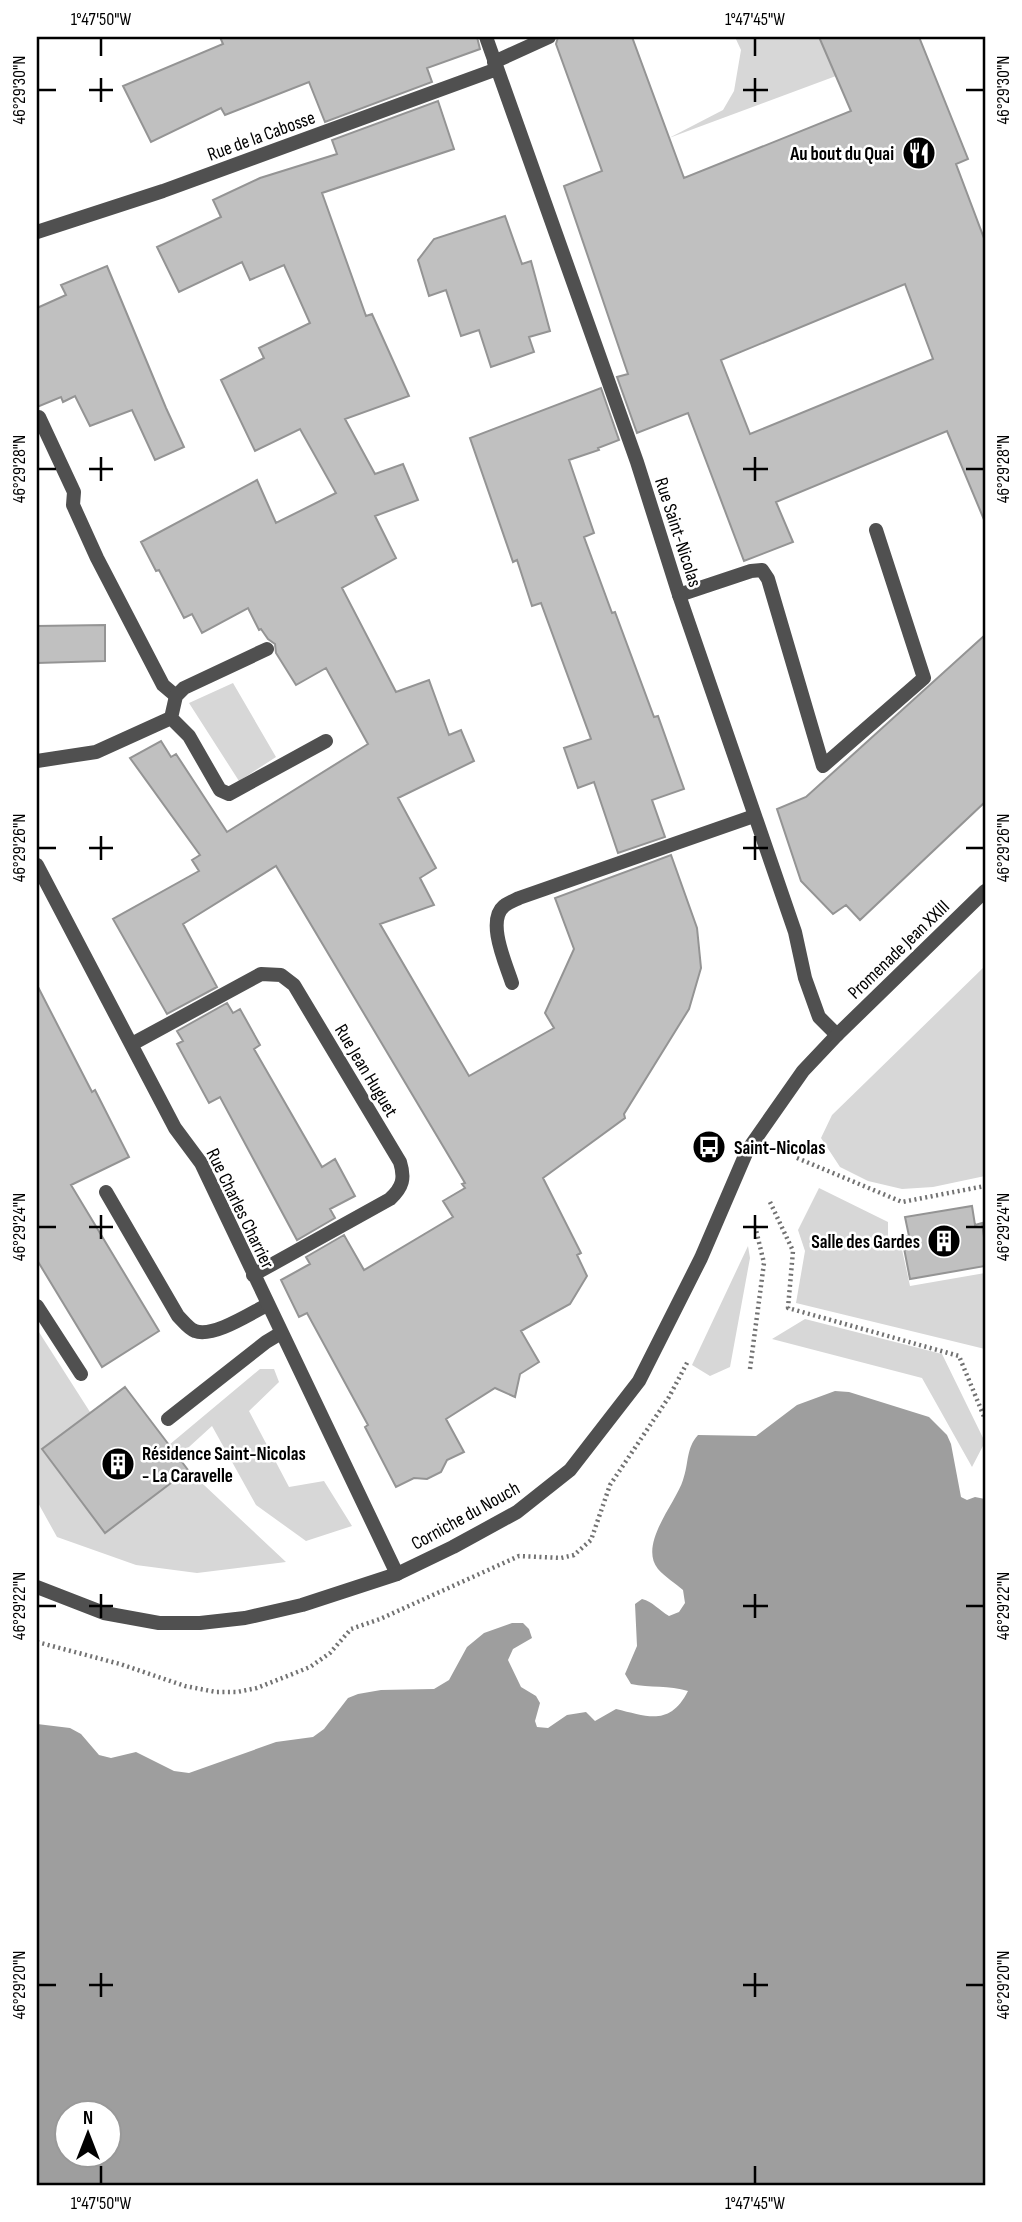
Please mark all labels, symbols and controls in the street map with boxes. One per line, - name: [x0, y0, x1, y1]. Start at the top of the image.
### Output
- text: 1°47'50"W: [71, 9, 132, 30]
- text: 1°47'45"W: [725, 9, 785, 30]
- text: 46°29'30"N: [9, 56, 30, 125]
- text: 46°29'30"N: [993, 56, 1014, 125]
- street label: Rue de la Cabosse: [205, 106, 318, 167]
- restaurant icon: Au bout du Quai: [900, 134, 938, 172]
- place label: Au bout du Quai: [789, 143, 894, 166]
- text: 46°29'28"N: [9, 435, 30, 503]
- text: 46°29'28"N: [993, 435, 1014, 503]
- street label: Rue Saint-Nicolas: [649, 475, 706, 590]
- text: 46°29'26"N: [9, 814, 30, 882]
- text: 46°29'26"N: [993, 814, 1014, 882]
- street label: Promenade Jean XXIII: [843, 896, 955, 1004]
- street label: Rue Jean Huguet: [329, 1020, 402, 1121]
- bus stop icon: Saint-Nicolas: [690, 1128, 728, 1166]
- place label: Saint-Nicolas: [734, 1137, 825, 1160]
- street label: Rue Charles Charrier: [201, 1145, 279, 1273]
- text: 46°29'24"N: [9, 1193, 30, 1261]
- text: 46°29'24"N: [993, 1193, 1014, 1261]
- building icon: Salle des Gardes: [925, 1222, 963, 1260]
- place label: Salle des Gardes: [811, 1231, 920, 1254]
- place label: Résidence Saint-Nicolas - La Caravelle: [142, 1443, 306, 1488]
- building icon: Résidence Saint-Nicolas - La Caravelle: [99, 1445, 137, 1483]
- street label: Corniche du Nouch: [407, 1477, 524, 1556]
- text: 46°29'22"N: [9, 1572, 30, 1640]
- text: 46°29'22"N: [993, 1572, 1014, 1640]
- text: 46°29'20"N: [9, 1951, 30, 2019]
- text: 46°29'20"N: [993, 1951, 1014, 2019]
- north arrow: [52, 2100, 122, 2170]
- text: N: [83, 2107, 93, 2130]
- text: 1°47'50"W: [71, 2193, 132, 2214]
- text: 1°47'45"W: [725, 2193, 785, 2214]

